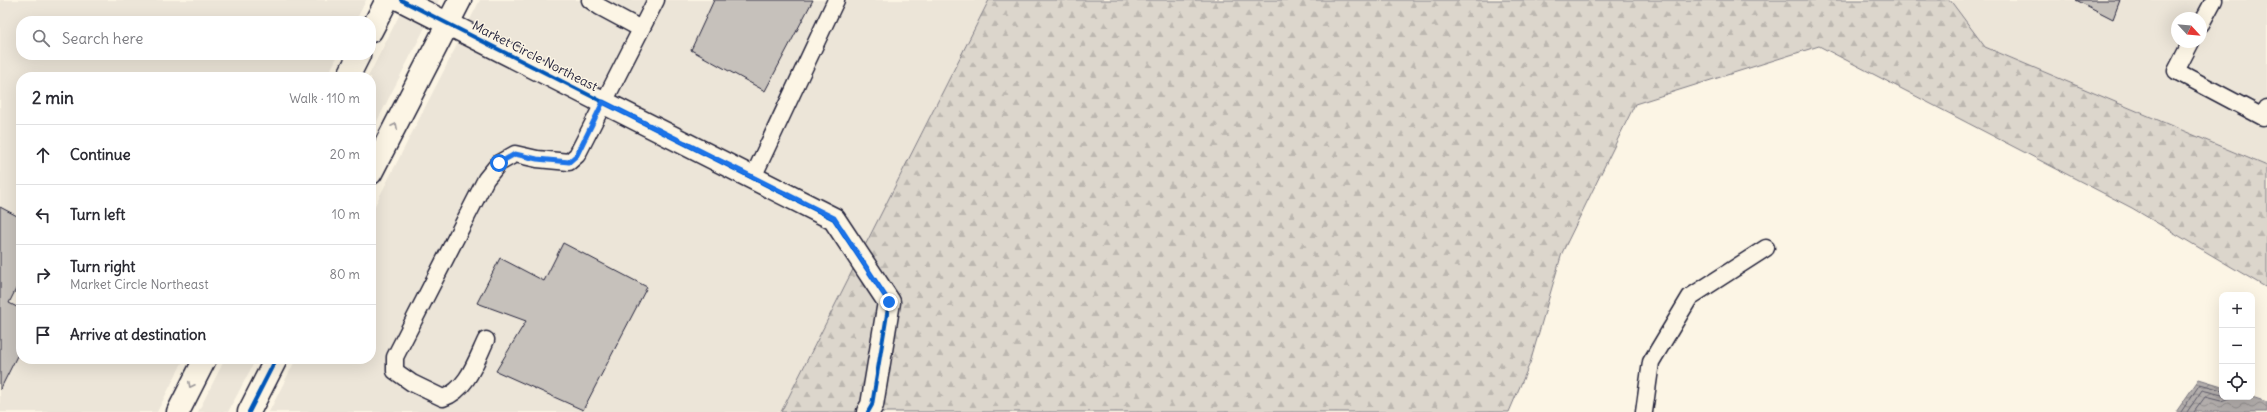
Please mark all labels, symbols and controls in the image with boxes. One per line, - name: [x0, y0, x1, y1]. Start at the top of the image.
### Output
- north arrow: [2171, 12, 2207, 48]
- search box: [16, 16, 376, 60]
- street label: Market Circle Northeast: [469, 17, 601, 95]
- icon: search: [30, 27, 52, 49]
- text: Search here: [62, 29, 143, 48]
- text: 2 min: [32, 87, 74, 109]
- text: Walk · 110 m: [289, 90, 360, 107]
- one-way arrow: [390, 123, 398, 130]
- icon: ahead: [32, 144, 54, 166]
- text: Continue: [70, 145, 131, 164]
- text: 20 m: [330, 146, 360, 163]
- route start: [490, 154, 508, 172]
- icon: left: [32, 204, 54, 226]
- text: Turn left: [70, 205, 125, 224]
- text: 10 m: [332, 206, 360, 223]
- text: Turn right: [70, 257, 135, 276]
- icon: right: [32, 264, 54, 286]
- text: 80 m: [329, 266, 360, 283]
- text: Market Circle Northeast: [70, 276, 209, 293]
- map controls: [2219, 292, 2255, 400]
- button: +: [2219, 292, 2255, 328]
- route end: [880, 293, 898, 311]
- icon: arrive: [32, 324, 54, 346]
- text: Arrive at destination: [70, 325, 206, 344]
- button: −: [2219, 328, 2255, 364]
- button: locate: [2219, 364, 2255, 400]
- one-way arrow: [188, 381, 196, 389]

